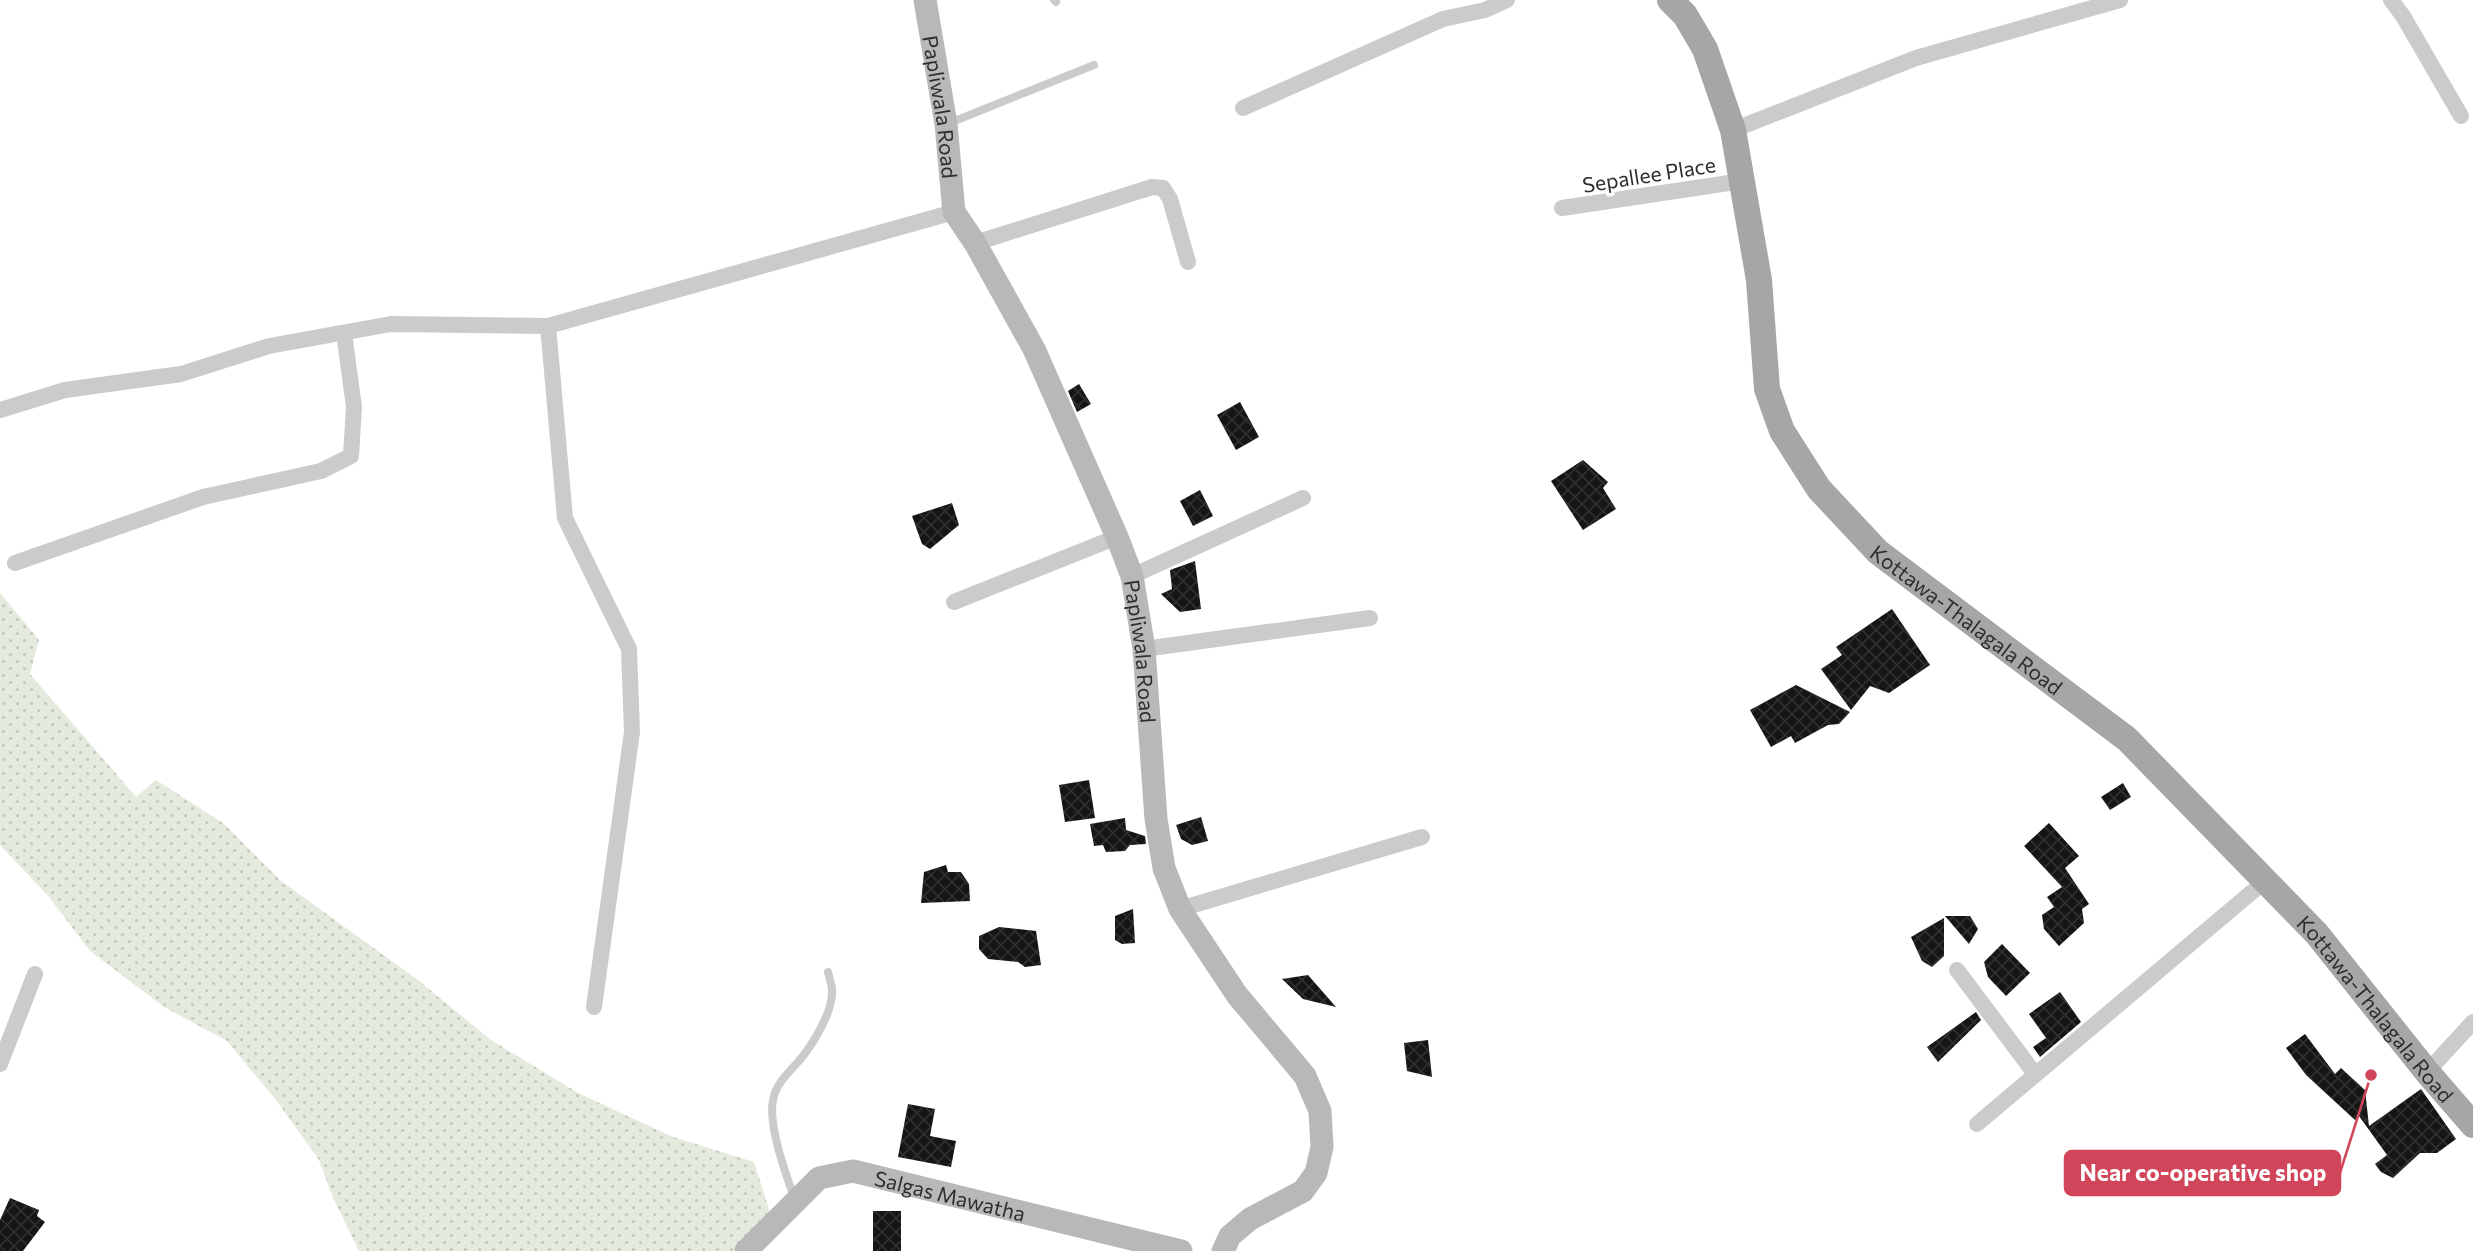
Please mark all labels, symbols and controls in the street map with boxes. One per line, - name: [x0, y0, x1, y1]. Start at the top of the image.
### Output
- street label: Papliwala Road: [919, 33, 963, 179]
- street label: Sepallee Place: [1581, 151, 1717, 197]
- street label: Kottawa-Thalagala Road: [1866, 539, 2068, 699]
- street label: Papliwala Road: [1120, 578, 1162, 724]
- street label: Kottawa-Thalagala Road: [2293, 909, 2459, 1107]
- callout: Near co-operative shop: [2065, 1151, 2340, 1195]
- text: Near co-operative shop: [2080, 1158, 2326, 1186]
- street label: Salgas Mawatha: [872, 1164, 1028, 1225]

